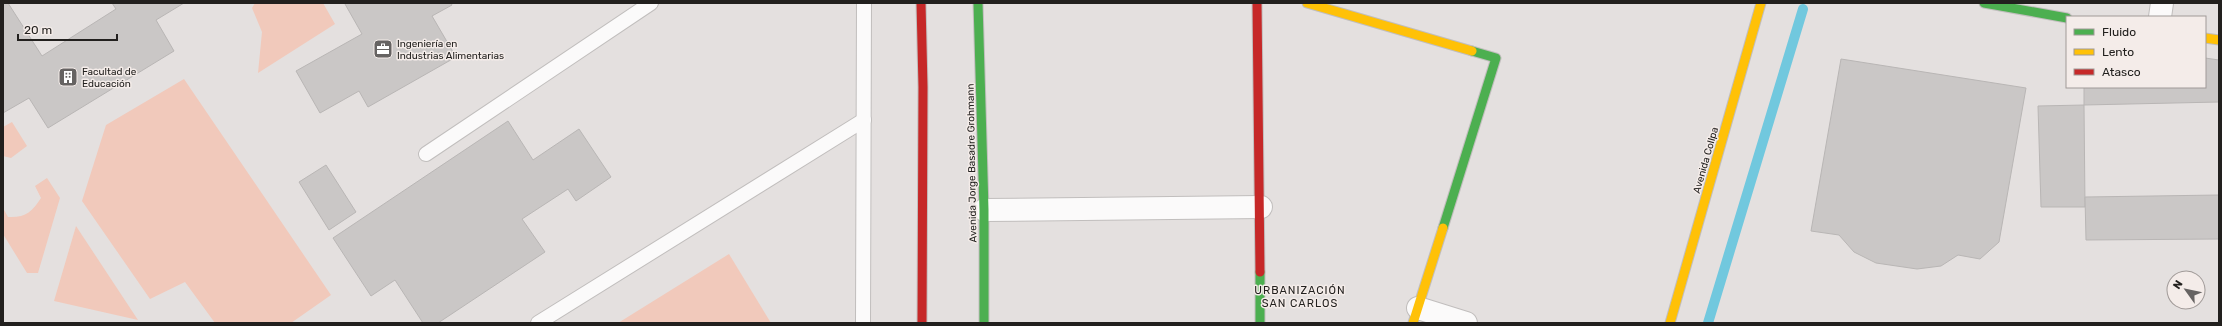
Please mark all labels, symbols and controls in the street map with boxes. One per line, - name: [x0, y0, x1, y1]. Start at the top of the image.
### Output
- scale bar: [18, 16, 117, 42]
- legend: [2066, 16, 2206, 88]
- text: 20 m: [24, 23, 52, 37]
- text: Fluido: [2102, 25, 2136, 39]
- office icon: Ingeniería en Industrias Alimentarias: [372, 38, 394, 60]
- place label: Ingeniería en Industrias Alimentarias: [397, 38, 504, 62]
- text: Lento: [2102, 45, 2134, 59]
- text: Atasco: [2102, 65, 2141, 79]
- building icon: Facultad de Educación: [57, 66, 79, 88]
- place label: Facultad de Educación: [82, 66, 137, 90]
- street label: Avenida Jorge Basadre Grohmann: [965, 83, 979, 243]
- street label: Avenida Collpa: [1691, 126, 1721, 195]
- north arrow: [2166, 270, 2206, 310]
- text: N: [2170, 278, 2186, 292]
- district label: URBANIZACIÓN SAN CARLOS: [1254, 284, 1346, 310]

